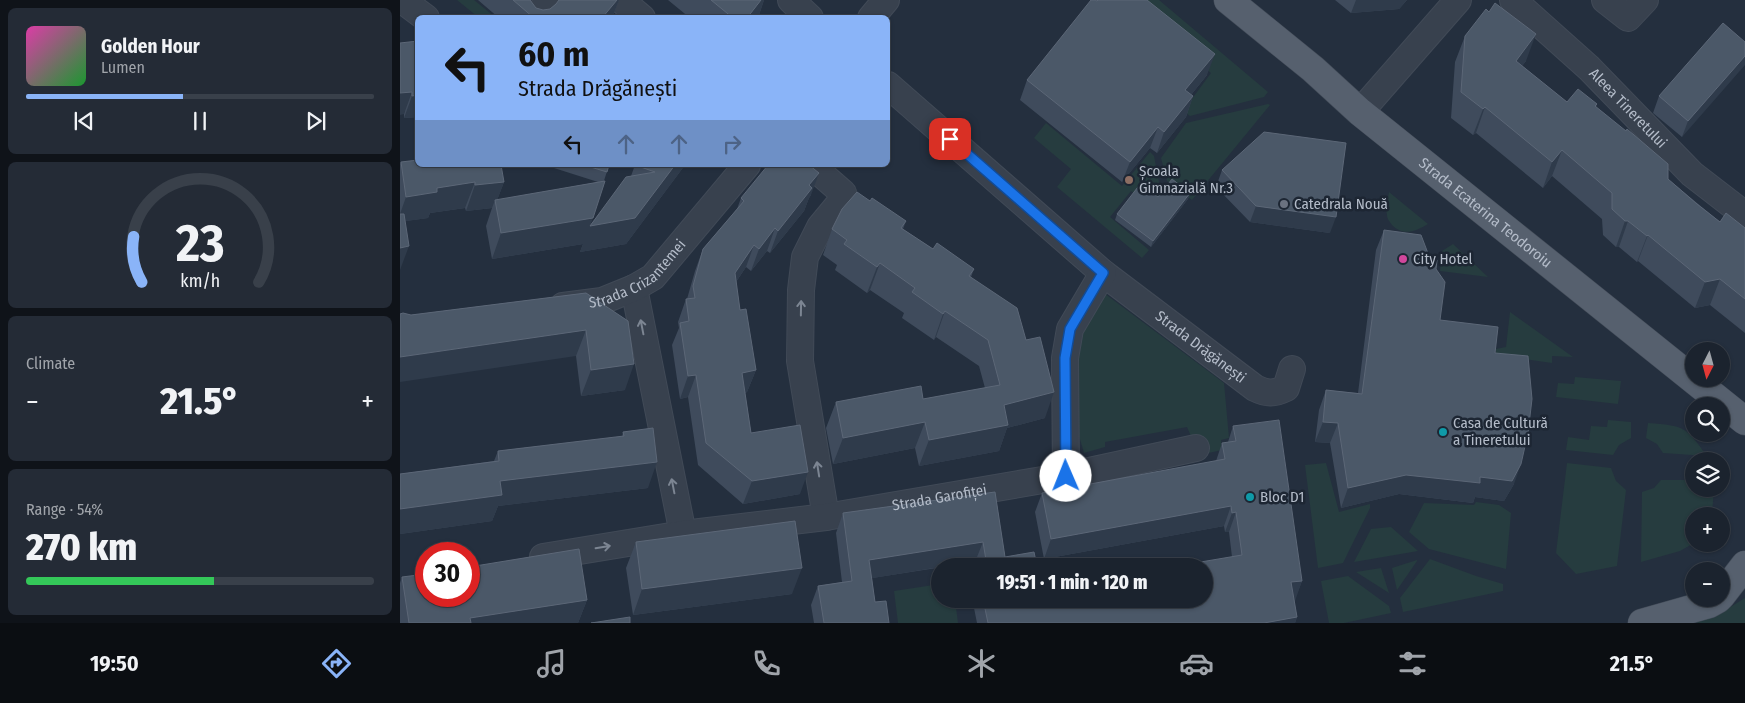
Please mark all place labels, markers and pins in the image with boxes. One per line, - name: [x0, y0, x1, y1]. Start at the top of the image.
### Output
- pin: [929, 118, 971, 160]
- place label: Școala Gimnazială Nr.3: [1139, 162, 1233, 197]
- marker: Școala Gimnazială Nr.3: [1123, 174, 1135, 186]
- place label: Catedrala Nouă: [1294, 195, 1388, 213]
- marker: Catedrala Nouă: [1278, 198, 1290, 210]
- place label: City Hotel: [1413, 250, 1473, 268]
- marker: City Hotel: [1397, 253, 1409, 265]
- place label: Casa de Cultură a Tineretului: [1453, 414, 1548, 449]
- marker: Casa de Cultură a Tineretului: [1437, 426, 1449, 438]
- place label: Bloc D1: [1260, 488, 1304, 506]
- marker: Bloc D1: [1244, 491, 1256, 503]

